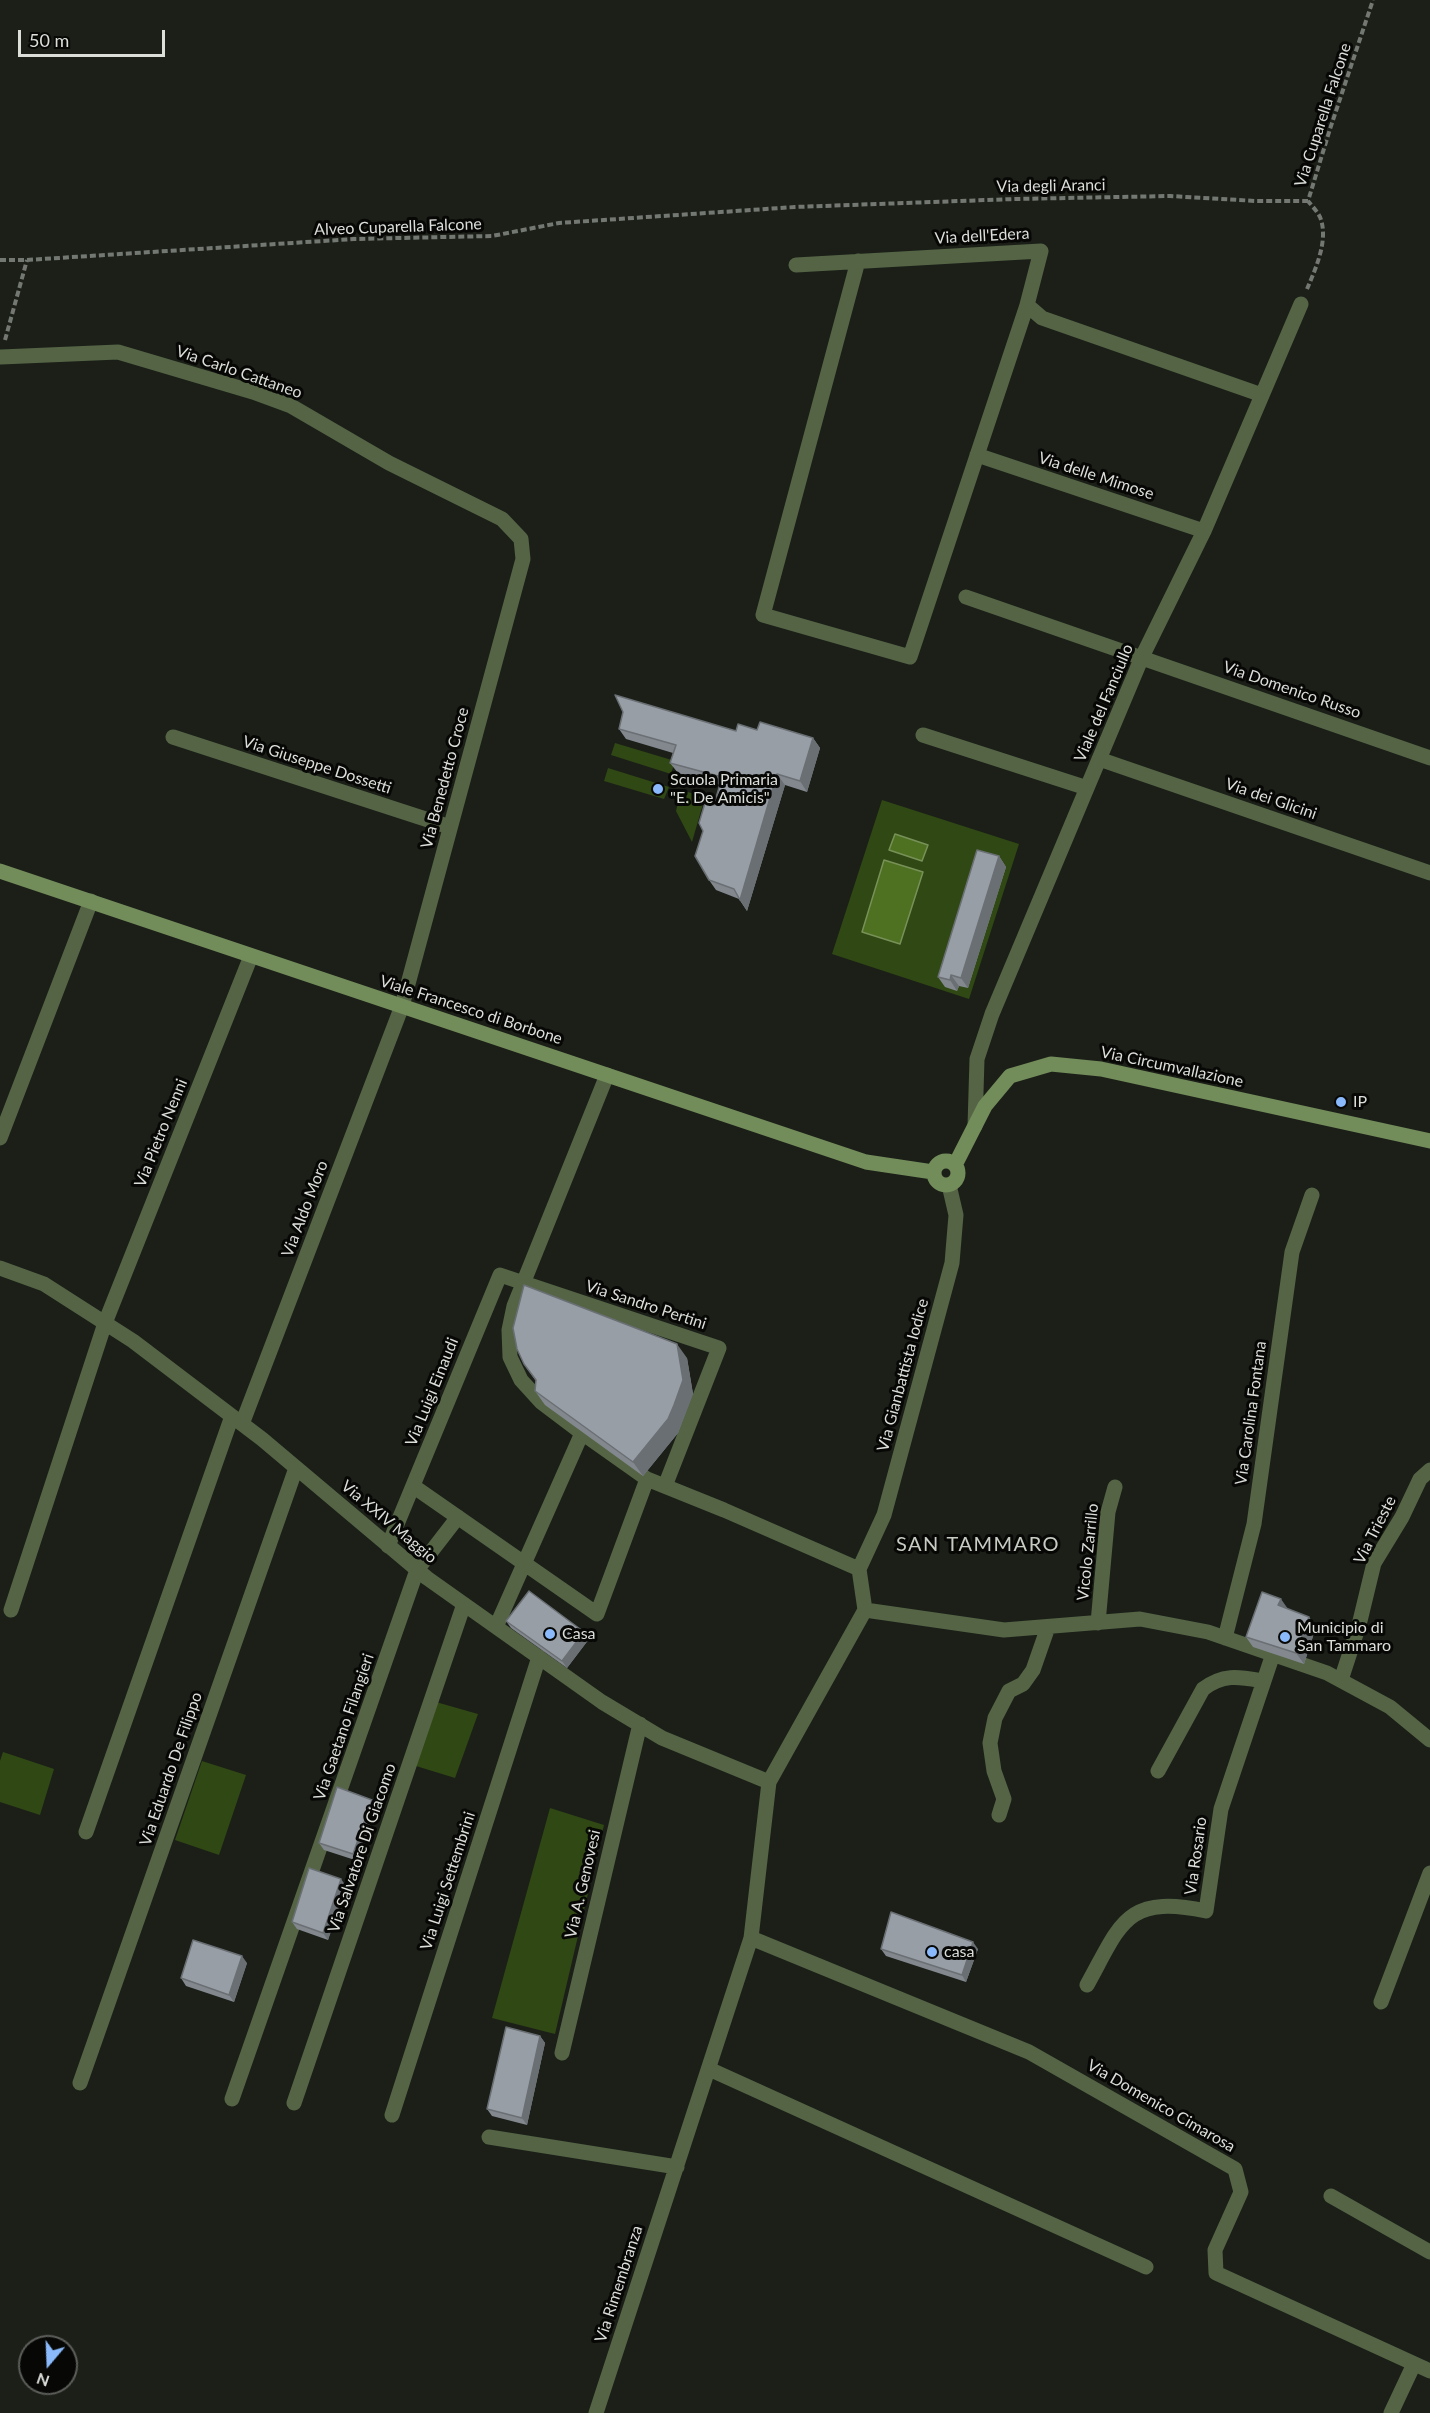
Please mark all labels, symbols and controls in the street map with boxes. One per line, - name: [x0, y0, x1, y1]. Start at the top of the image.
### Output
- scale bar: [21, 18, 168, 56]
- text: 50 m: [29, 29, 69, 51]
- street label: Via Cuparella Falcone: [1291, 41, 1355, 189]
- street label: Via degli Aranci: [996, 175, 1106, 197]
- street label: Alveo Cuparella Falcone: [314, 214, 482, 240]
- street label: Via dell'Edera: [934, 224, 1030, 248]
- street label: Via Carlo Cattaneo: [173, 341, 305, 403]
- street label: Via delle Mimose: [1036, 448, 1156, 504]
- street label: Viale del Fanciullo: [1071, 641, 1137, 765]
- street label: Via Domenico Russo: [1221, 657, 1363, 723]
- street label: Via Benedetto Croce: [417, 705, 473, 851]
- street label: Via Giuseppe Dossetti: [240, 732, 394, 798]
- place label: Scuola Primaria "E. De Amicis": [670, 770, 778, 808]
- street label: Via dei Glicini: [1223, 774, 1319, 824]
- marker: Scuola Primaria "E. De Amicis": [651, 782, 665, 796]
- street label: Viale Francesco di Borbone: [377, 971, 565, 1049]
- street label: Via Circumvallazione: [1099, 1042, 1245, 1092]
- street label: Via Pietro Nenni: [131, 1076, 191, 1190]
- place label: IP: [1353, 1092, 1367, 1112]
- marker: IP: [1334, 1095, 1348, 1109]
- street label: Via Aldo Moro: [278, 1158, 332, 1260]
- street label: Via Sandro Pertini: [583, 1276, 709, 1334]
- street label: Via Gianbattista Iodice: [873, 1296, 933, 1454]
- street label: Via Luigi Einaudi: [402, 1335, 462, 1449]
- street label: Via Carolina Fontana: [1231, 1340, 1271, 1486]
- street label: Via XXIV Maggio: [337, 1476, 441, 1568]
- street label: Via Trieste: [1350, 1493, 1400, 1567]
- street label: Vicolo Zarrillo: [1073, 1502, 1103, 1602]
- district label: SAN TAMMARO: [896, 1533, 1060, 1557]
- place label: Municipio di San Tammaro: [1297, 1618, 1391, 1656]
- place label: Casa: [562, 1624, 596, 1644]
- marker: Casa: [543, 1627, 557, 1641]
- marker: Municipio di San Tammaro: [1278, 1630, 1292, 1644]
- street label: Via Gaetano Filangieri: [310, 1651, 378, 1803]
- street label: Via Eduardo De Filippo: [136, 1690, 206, 1848]
- street label: Via Salvatore Di Giacomo: [324, 1761, 400, 1935]
- street label: Via Luigi Settembrini: [417, 1809, 479, 1953]
- street label: Via Rosario: [1181, 1816, 1211, 1896]
- street label: Via A. Genovesi: [561, 1828, 605, 1940]
- place label: casa: [944, 1942, 974, 1962]
- marker: casa: [925, 1945, 939, 1959]
- street label: Via Domenico Cimarosa: [1083, 2056, 1239, 2156]
- street label: Via Rimembranza: [591, 2223, 647, 2345]
- north arrow: [18, 2335, 78, 2395]
- text: N: [34, 2370, 52, 2392]

